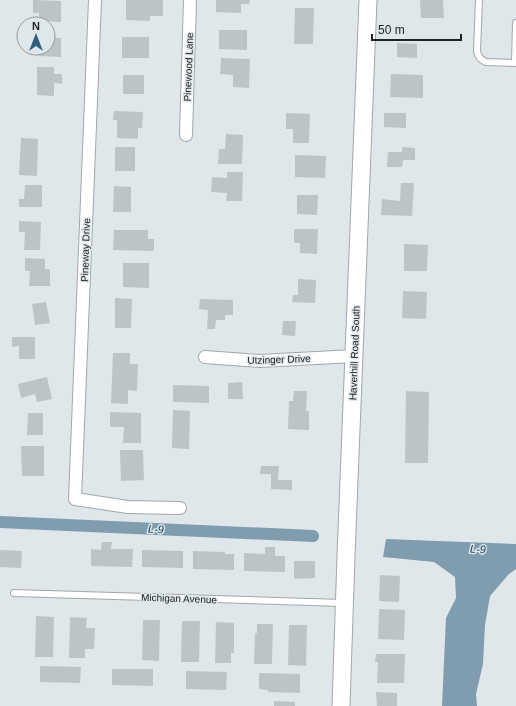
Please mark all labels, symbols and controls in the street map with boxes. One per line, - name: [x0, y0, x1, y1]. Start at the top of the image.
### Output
- north arrow: [16, 16, 56, 56]
- scale bar: [372, 16, 461, 42]
- text: N: [32, 20, 40, 32]
- text: 50 m: [378, 23, 405, 37]
- street label: Pinewood Lane: [182, 32, 195, 102]
- street label: Pineway Drive: [79, 217, 92, 282]
- street label: Haverhill Road South: [347, 306, 362, 400]
- street label: Utzinger Drive: [247, 353, 311, 366]
- water label: L-9: [148, 523, 164, 535]
- water label: L-9: [470, 543, 486, 555]
- street label: Michigan Avenue: [141, 592, 218, 605]

